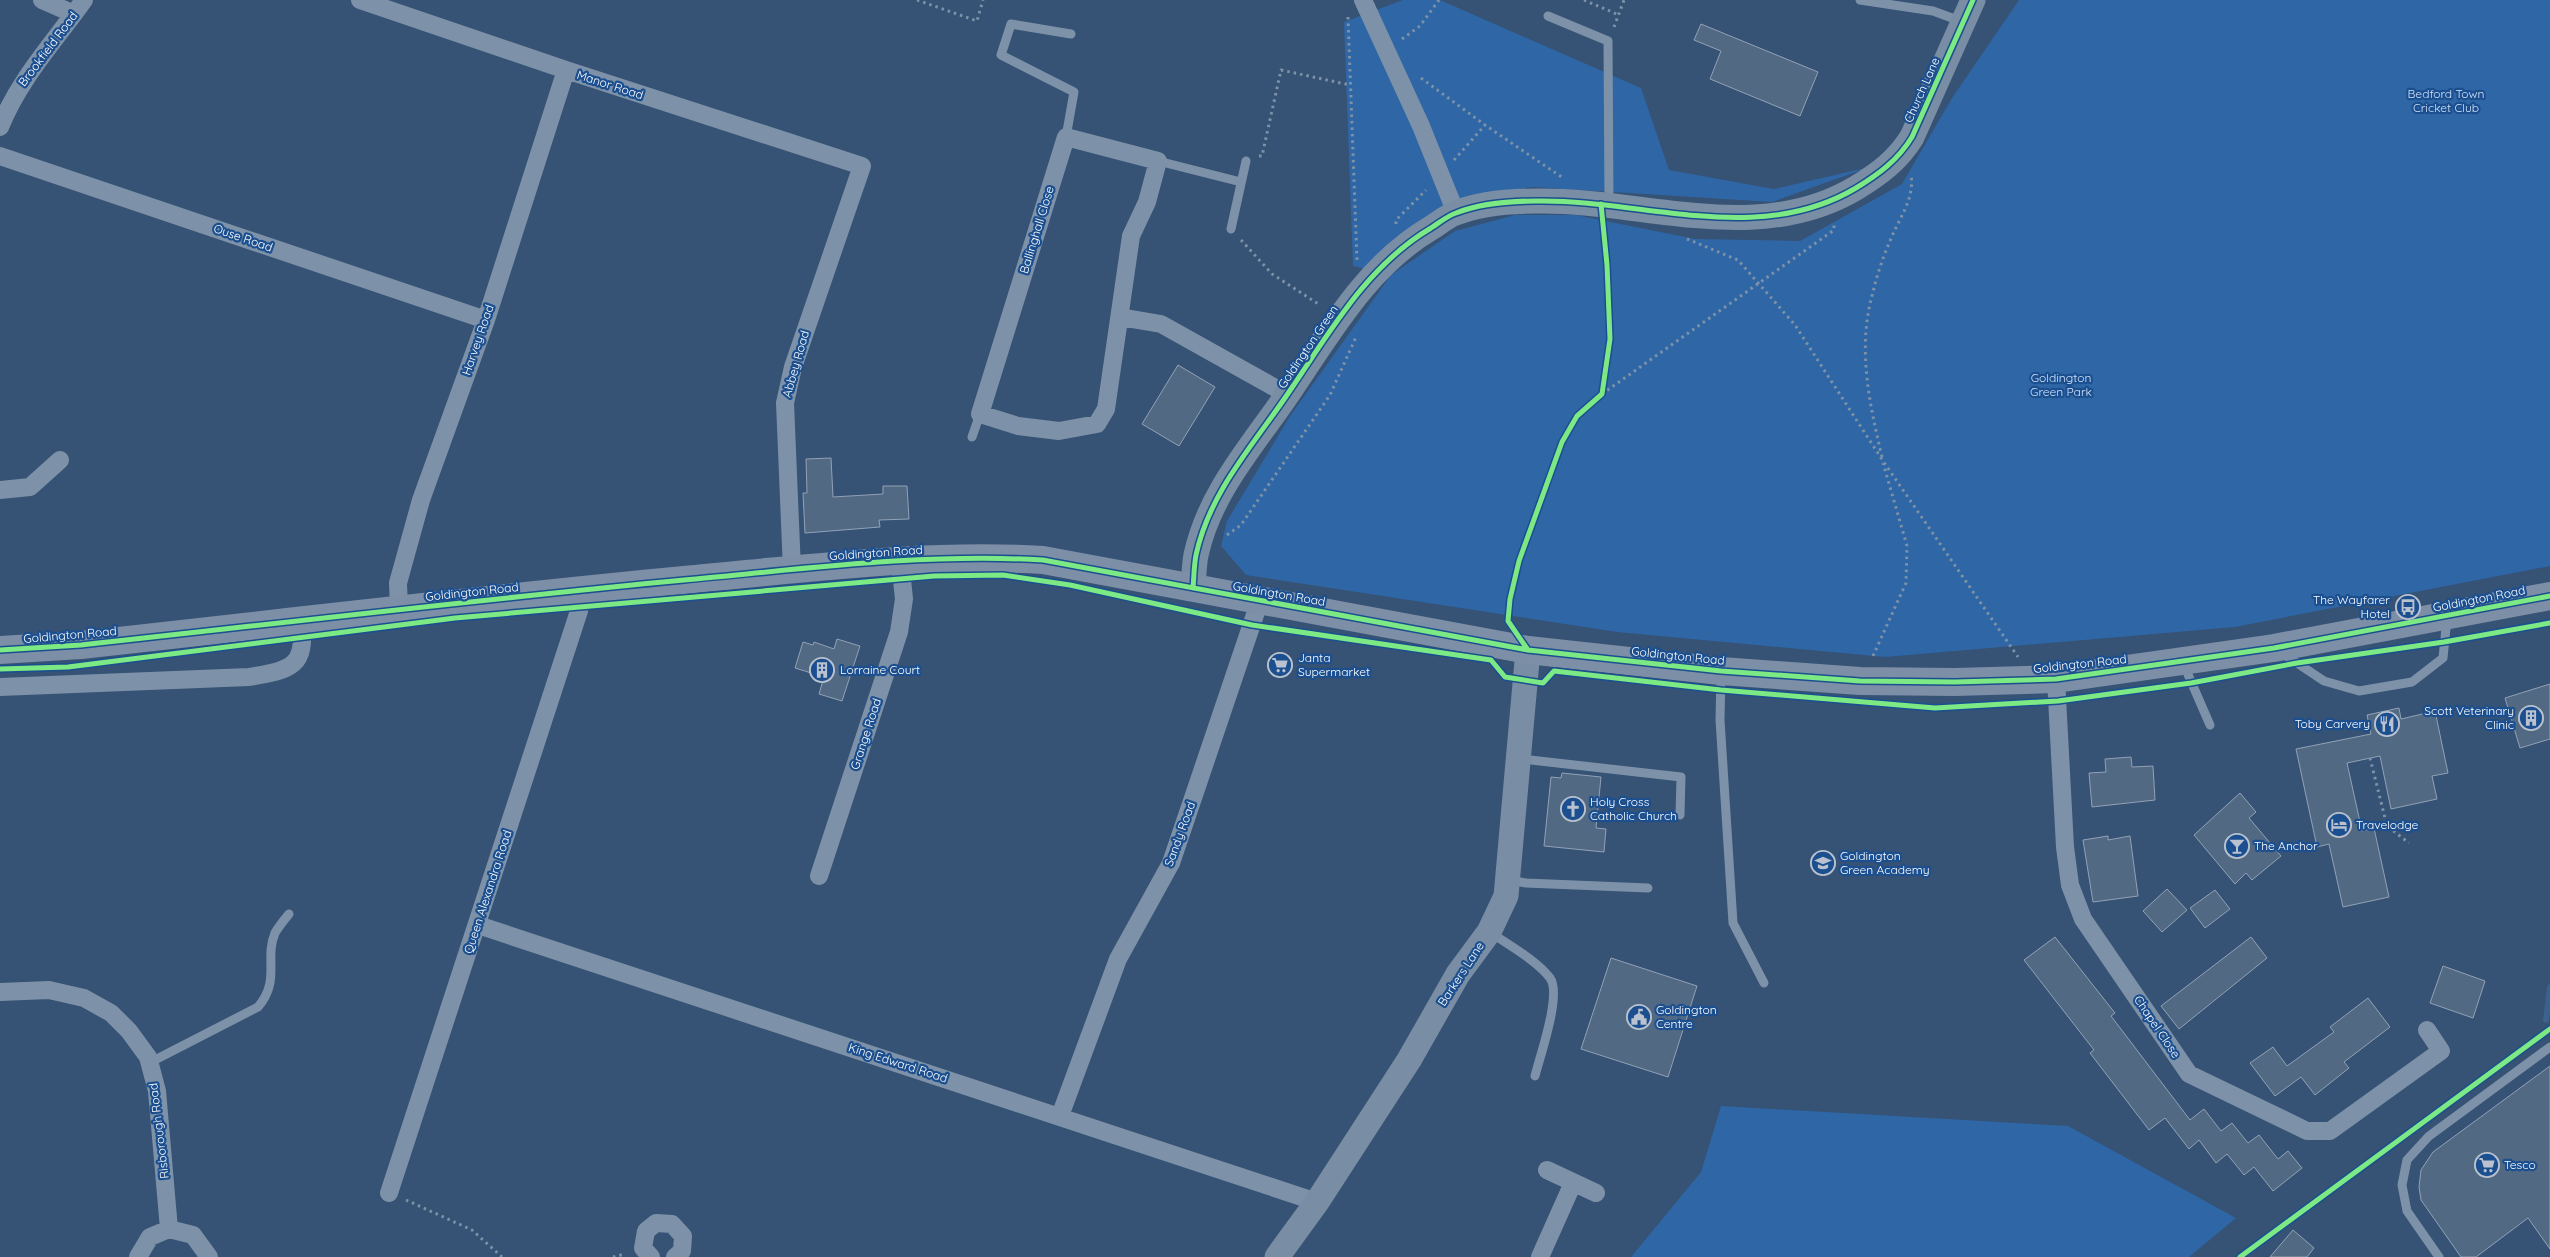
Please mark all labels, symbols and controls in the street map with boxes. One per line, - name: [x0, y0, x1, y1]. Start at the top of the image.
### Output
- street label: Brookfield Road: [15, 8, 81, 89]
- street label: Church Lane: [1901, 55, 1943, 125]
- street label: Manor Road: [575, 67, 645, 102]
- park label: Bedford Town Cricket Club: [2408, 86, 2484, 115]
- street label: Ballinghall Close: [1016, 184, 1057, 275]
- street label: Ouse Road: [212, 220, 275, 255]
- street label: Harvey Road: [458, 302, 497, 377]
- street label: Goldington Green: [1274, 302, 1341, 391]
- street label: Abbey Road: [779, 329, 812, 399]
- park label: Goldington Green Park: [2030, 370, 2092, 399]
- street label: Goldington Road: [829, 542, 923, 563]
- street label: Goldington Road: [1232, 578, 1327, 609]
- street label: Goldington Road: [425, 579, 519, 604]
- street label: Goldington Road: [2431, 582, 2526, 615]
- place label: The Wayfarer Hotel: [2313, 592, 2390, 621]
- bus stop icon: The Wayfarer Hotel: [2395, 594, 2421, 620]
- street label: Goldington Road: [23, 623, 117, 646]
- street label: Goldington Road: [1631, 643, 1725, 668]
- place label: Janta Supermarket: [1298, 650, 1370, 679]
- street label: Goldington Road: [2033, 651, 2127, 676]
- supermarket icon: Janta Supermarket: [1267, 652, 1293, 678]
- building icon: Lorraine Court: [809, 657, 835, 683]
- place label: Lorraine Court: [840, 662, 920, 677]
- street label: Grange Road: [847, 696, 884, 771]
- place label: Scott Veterinary Clinic: [2424, 703, 2514, 732]
- building icon: Scott Veterinary Clinic: [2518, 705, 2544, 731]
- restaurant icon: Toby Carvery: [2374, 711, 2400, 737]
- place label: Toby Carvery: [2295, 716, 2370, 731]
- place label: Holy Cross Catholic Church: [1590, 794, 1677, 823]
- church icon: Holy Cross Catholic Church: [1560, 796, 1586, 822]
- street label: Sandy Road: [1161, 799, 1198, 868]
- hotel icon: Travelodge: [2326, 812, 2352, 838]
- place label: Travelodge: [2356, 817, 2419, 832]
- street label: Queen Alexandra Road: [460, 828, 515, 956]
- bar icon: The Anchor: [2224, 833, 2250, 859]
- place label: The Anchor: [2254, 838, 2318, 853]
- place label: Goldington Green Academy: [1840, 848, 1929, 877]
- school or university icon: Goldington Green Academy: [1810, 850, 1836, 876]
- street label: Barkers Lane: [1434, 939, 1487, 1009]
- street label: Chapel Close: [2131, 993, 2184, 1061]
- place label: Goldington Centre: [1656, 1002, 1717, 1031]
- public building icon: Goldington Centre: [1626, 1004, 1652, 1030]
- street label: King Edward Road: [847, 1039, 950, 1086]
- street label: Risborough Road: [145, 1082, 172, 1180]
- supermarket icon: Tesco: [2474, 1152, 2500, 1178]
- place label: Tesco: [2504, 1157, 2536, 1172]

